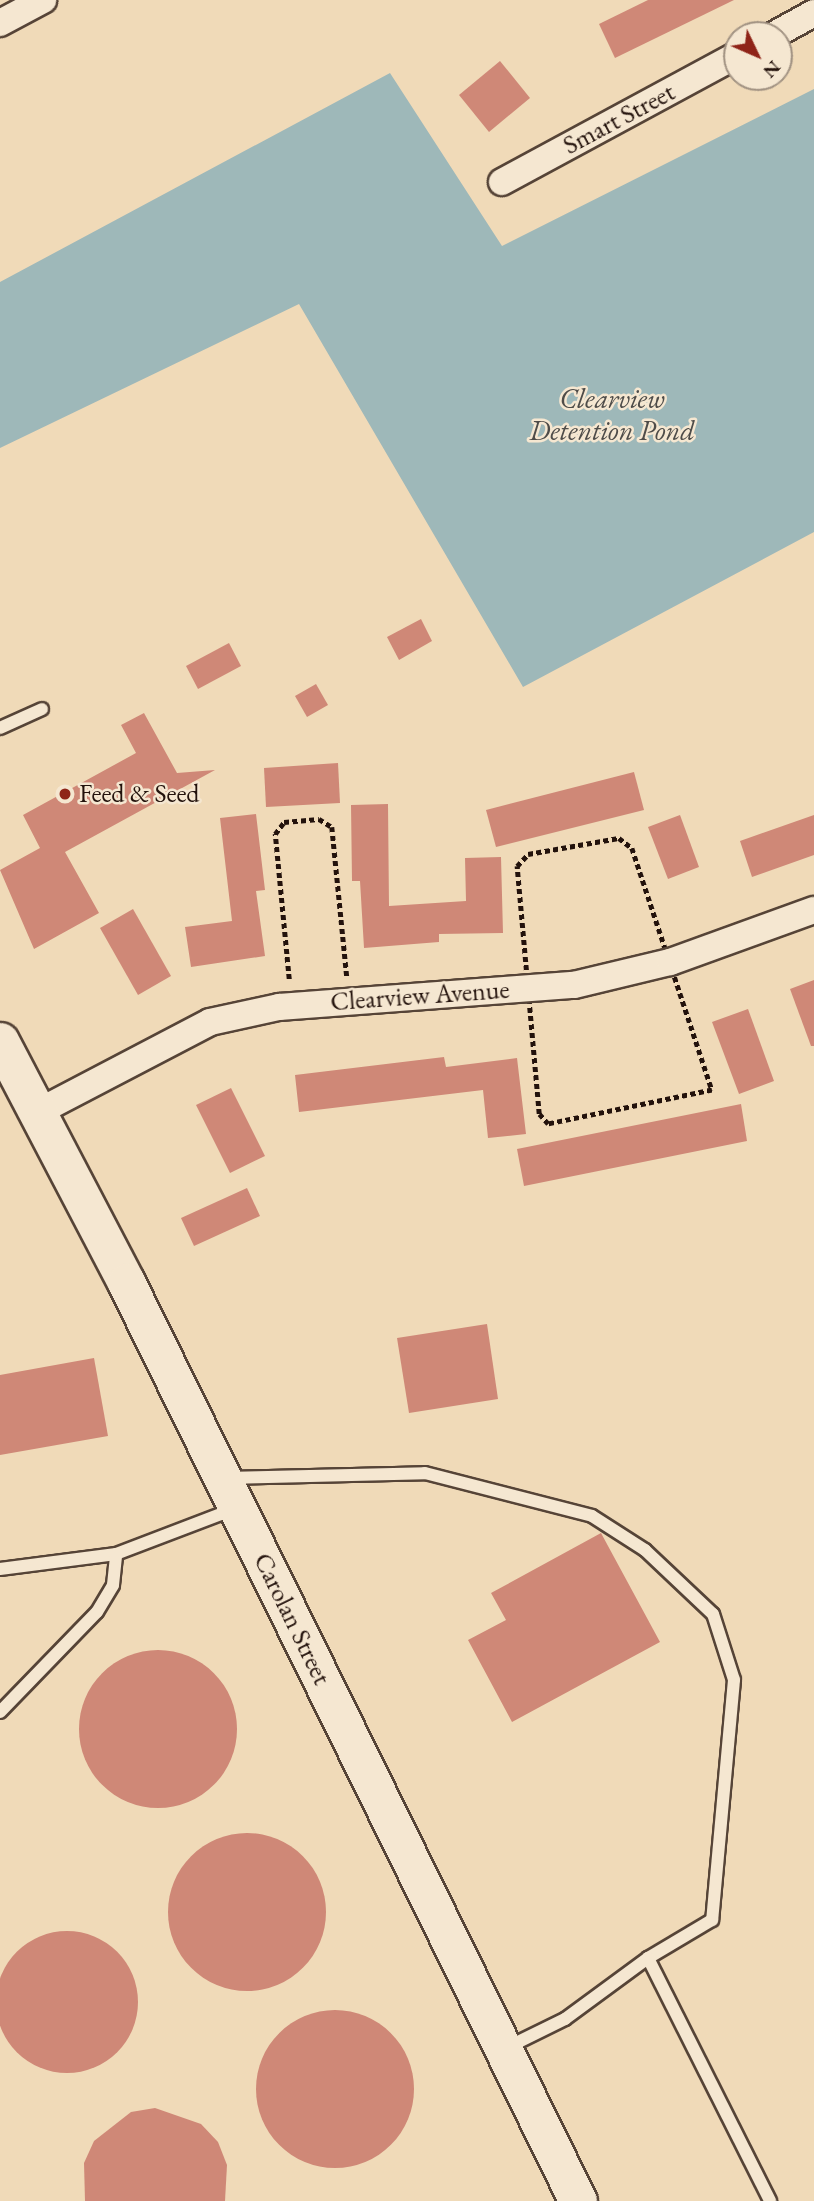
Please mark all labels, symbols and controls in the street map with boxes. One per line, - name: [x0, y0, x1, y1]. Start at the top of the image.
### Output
- north arrow: [723, 21, 793, 91]
- text: N: [758, 55, 786, 84]
- street label: Smart Street: [558, 77, 680, 161]
- water label: Clearview Detention Pond: [529, 381, 695, 447]
- place label: Feed & Seed: [79, 778, 200, 810]
- marker: Feed & Seed: [57, 786, 73, 802]
- street label: Clearview Avenue: [329, 974, 511, 1018]
- street label: Carolan Street: [247, 1548, 337, 1690]

